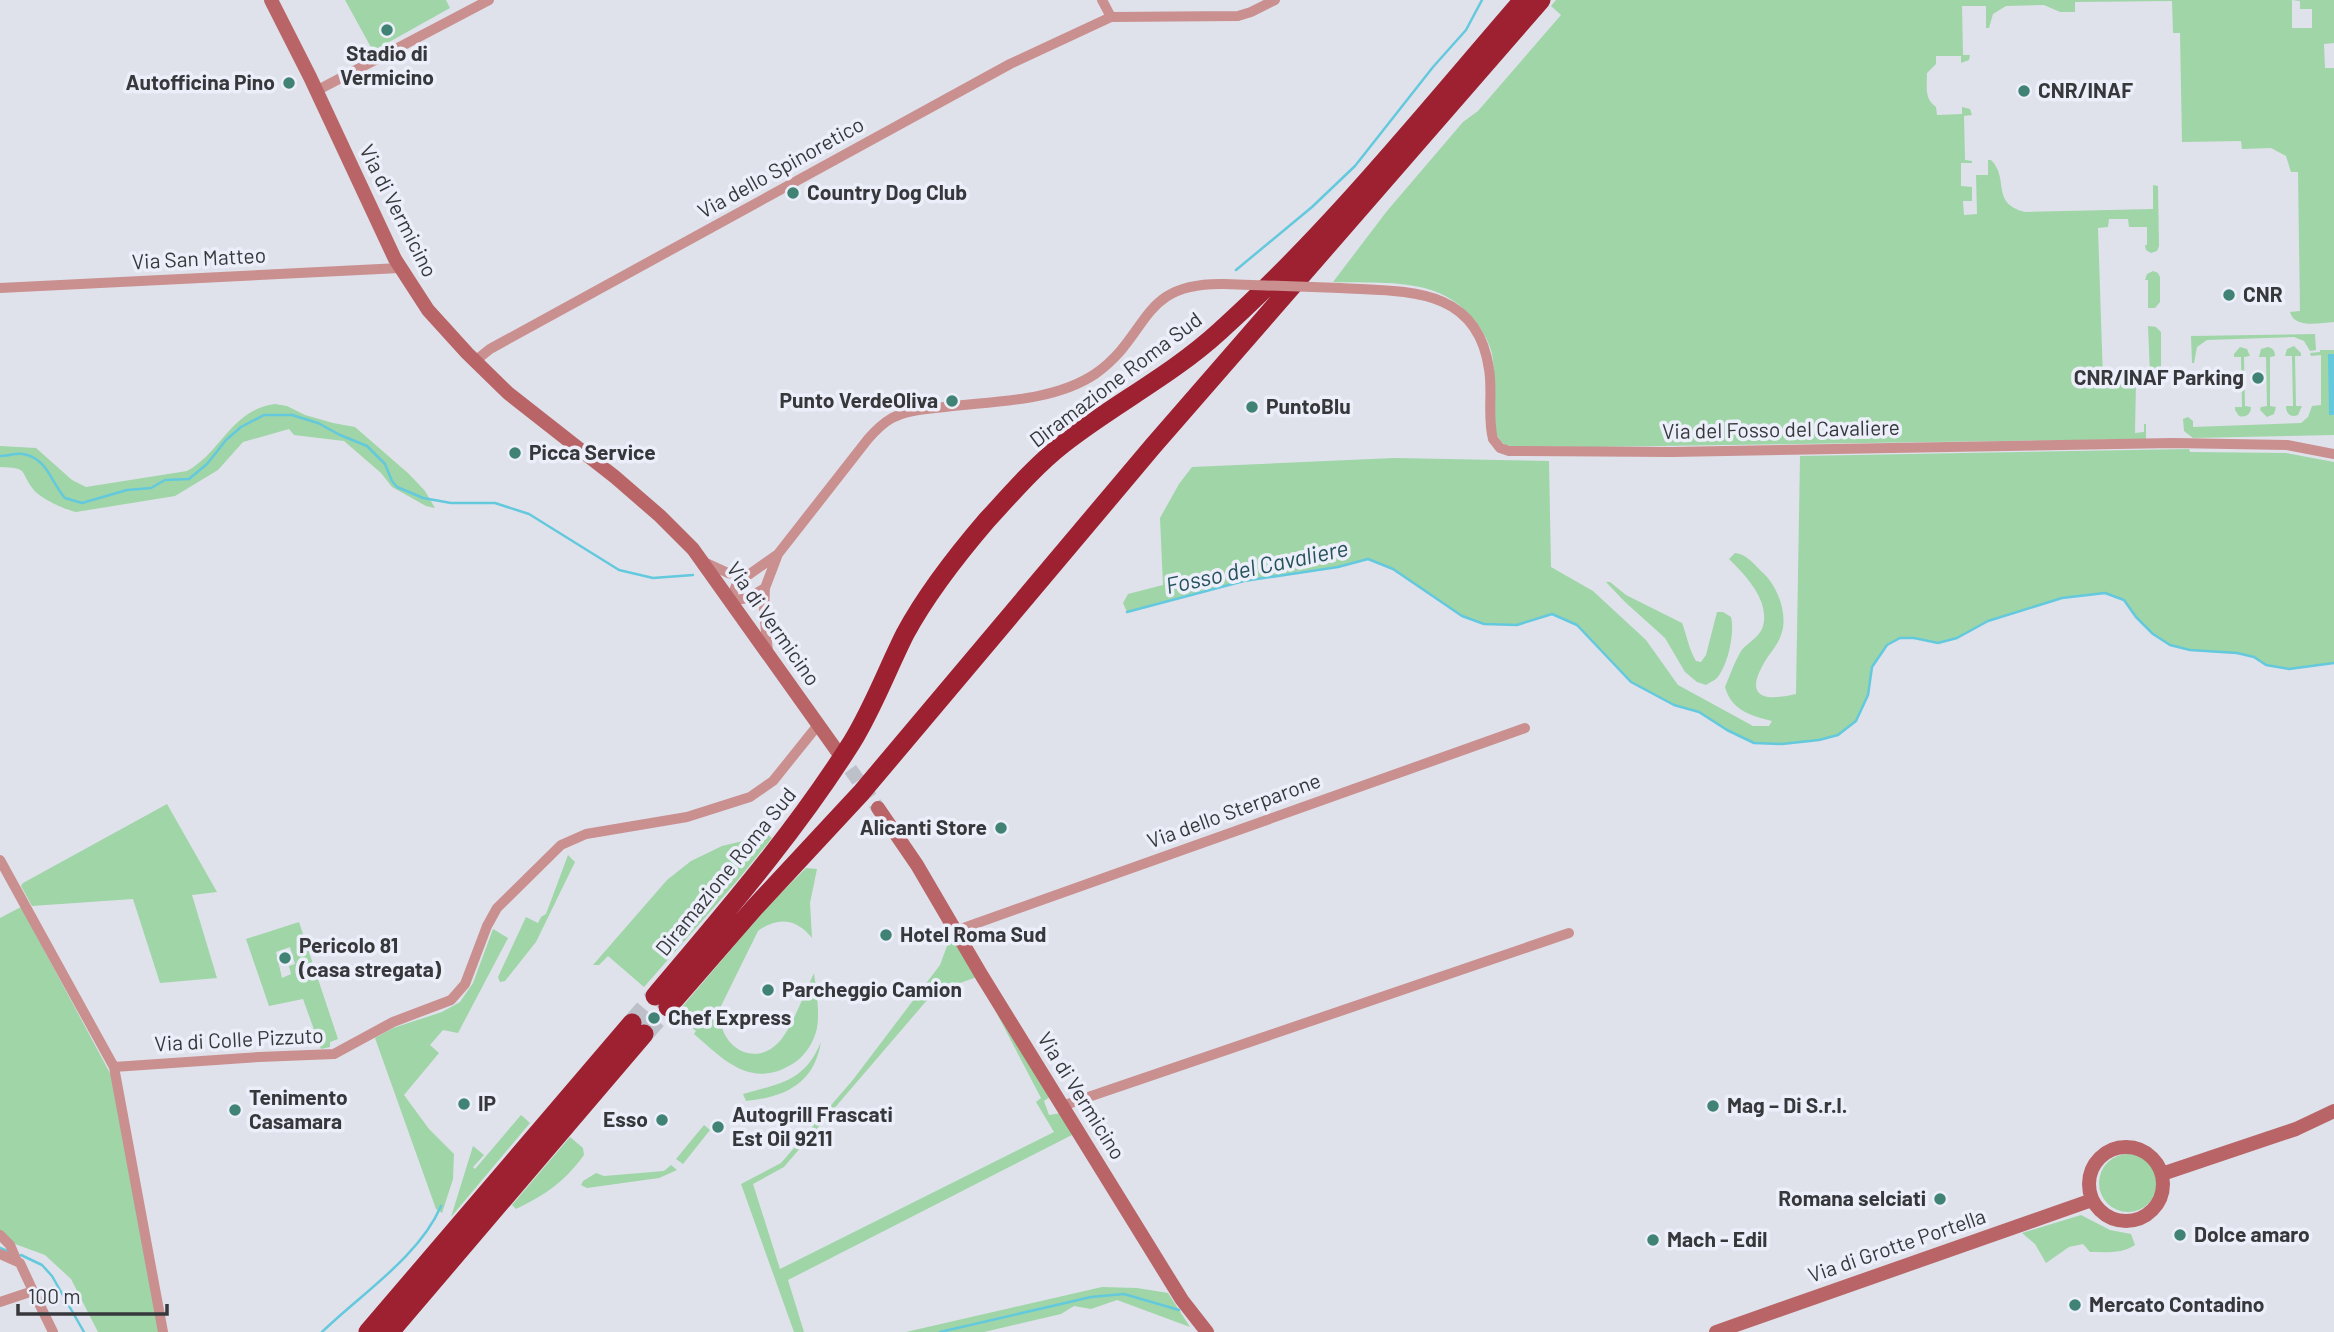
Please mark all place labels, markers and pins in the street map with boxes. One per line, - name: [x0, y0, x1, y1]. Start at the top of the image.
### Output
- marker: Stadio di Vermicino: [379, 22, 395, 38]
- place label: Stadio di Vermicino: [340, 40, 434, 89]
- place label: Autofficina Pino: [125, 69, 275, 94]
- marker: Autofficina Pino: [281, 75, 297, 91]
- place label: CNR/INAF: [2038, 77, 2133, 102]
- marker: CNR/INAF: [2016, 83, 2032, 99]
- place label: Country Dog Club: [807, 179, 967, 204]
- marker: Country Dog Club: [785, 185, 801, 201]
- place label: CNR: [2243, 281, 2283, 306]
- marker: CNR: [2221, 287, 2237, 303]
- place label: CNR/INAF Parking: [2074, 364, 2244, 389]
- marker: CNR/INAF Parking: [2250, 370, 2266, 386]
- place label: Punto VerdeOliva: [779, 387, 938, 412]
- marker: Punto VerdeOliva: [944, 393, 960, 409]
- place label: PuntoBlu: [1266, 393, 1351, 418]
- marker: PuntoBlu: [1244, 399, 1260, 415]
- place label: Picca Service: [529, 439, 656, 464]
- marker: Picca Service: [507, 445, 523, 461]
- place label: Alicanti Store: [860, 814, 987, 839]
- marker: Alicanti Store: [993, 820, 1009, 836]
- place label: Hotel Roma Sud: [900, 921, 1046, 946]
- marker: Hotel Roma Sud: [878, 927, 894, 943]
- place label: Pericolo 81 (casa stregata): [298, 932, 442, 981]
- marker: Pericolo 81 (casa stregata): [277, 950, 293, 966]
- place label: Parcheggio Camion: [782, 976, 962, 1001]
- marker: Parcheggio Camion: [760, 982, 776, 998]
- place label: Chef Express: [668, 1004, 791, 1029]
- marker: Chef Express: [646, 1010, 662, 1026]
- place label: Tenimento Casamara: [249, 1084, 348, 1133]
- place label: IP: [478, 1090, 496, 1115]
- place label: Mag – Di S.r.l.: [1727, 1092, 1847, 1117]
- marker: IP: [456, 1096, 472, 1112]
- marker: Mag – Di S.r.l.: [1705, 1098, 1721, 1114]
- place label: Autogrill Frascati Est Oil 9211: [732, 1101, 893, 1150]
- marker: Tenimento Casamara: [227, 1102, 243, 1118]
- place label: Esso: [603, 1106, 648, 1131]
- marker: Esso: [654, 1112, 670, 1128]
- marker: Autogrill Frascati Est Oil 9211: [710, 1119, 726, 1135]
- place label: Romana selciati: [1778, 1185, 1926, 1210]
- marker: Romana selciati: [1932, 1191, 1948, 1207]
- place label: Dolce amaro: [2194, 1221, 2310, 1246]
- place label: Mach - Edil: [1667, 1226, 1768, 1251]
- marker: Dolce amaro: [2172, 1227, 2188, 1243]
- marker: Mach - Edil: [1645, 1232, 1661, 1248]
- place label: Mercato Contadino: [2089, 1291, 2264, 1316]
- marker: Mercato Contadino: [2067, 1297, 2083, 1313]

